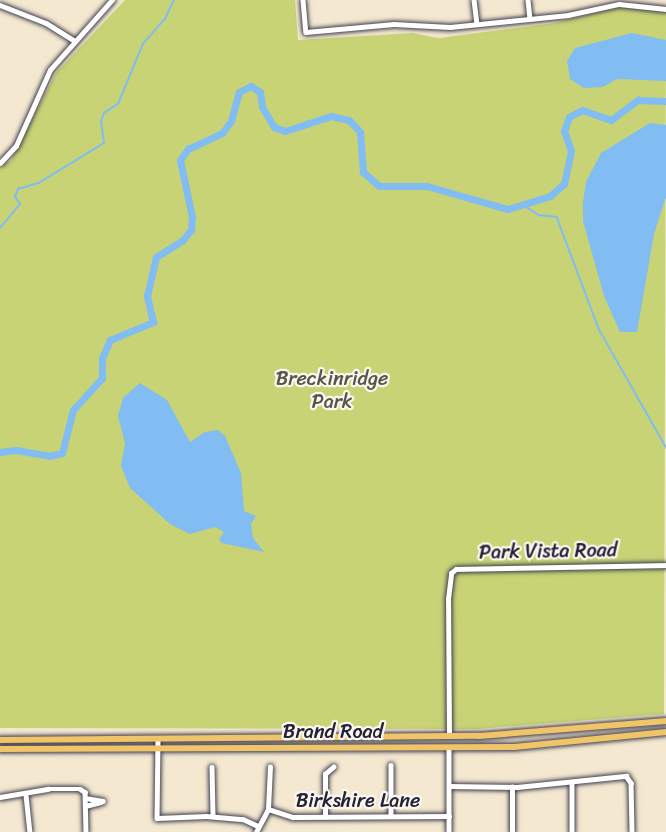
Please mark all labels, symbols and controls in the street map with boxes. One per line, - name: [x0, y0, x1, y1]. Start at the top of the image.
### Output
- park label: Breckinridge Park: [276, 367, 388, 414]
- street label: Park Vista Road: [478, 538, 618, 564]
- street label: Brand Road: [283, 719, 383, 743]
- street label: Birkshire Lane: [296, 788, 420, 812]

